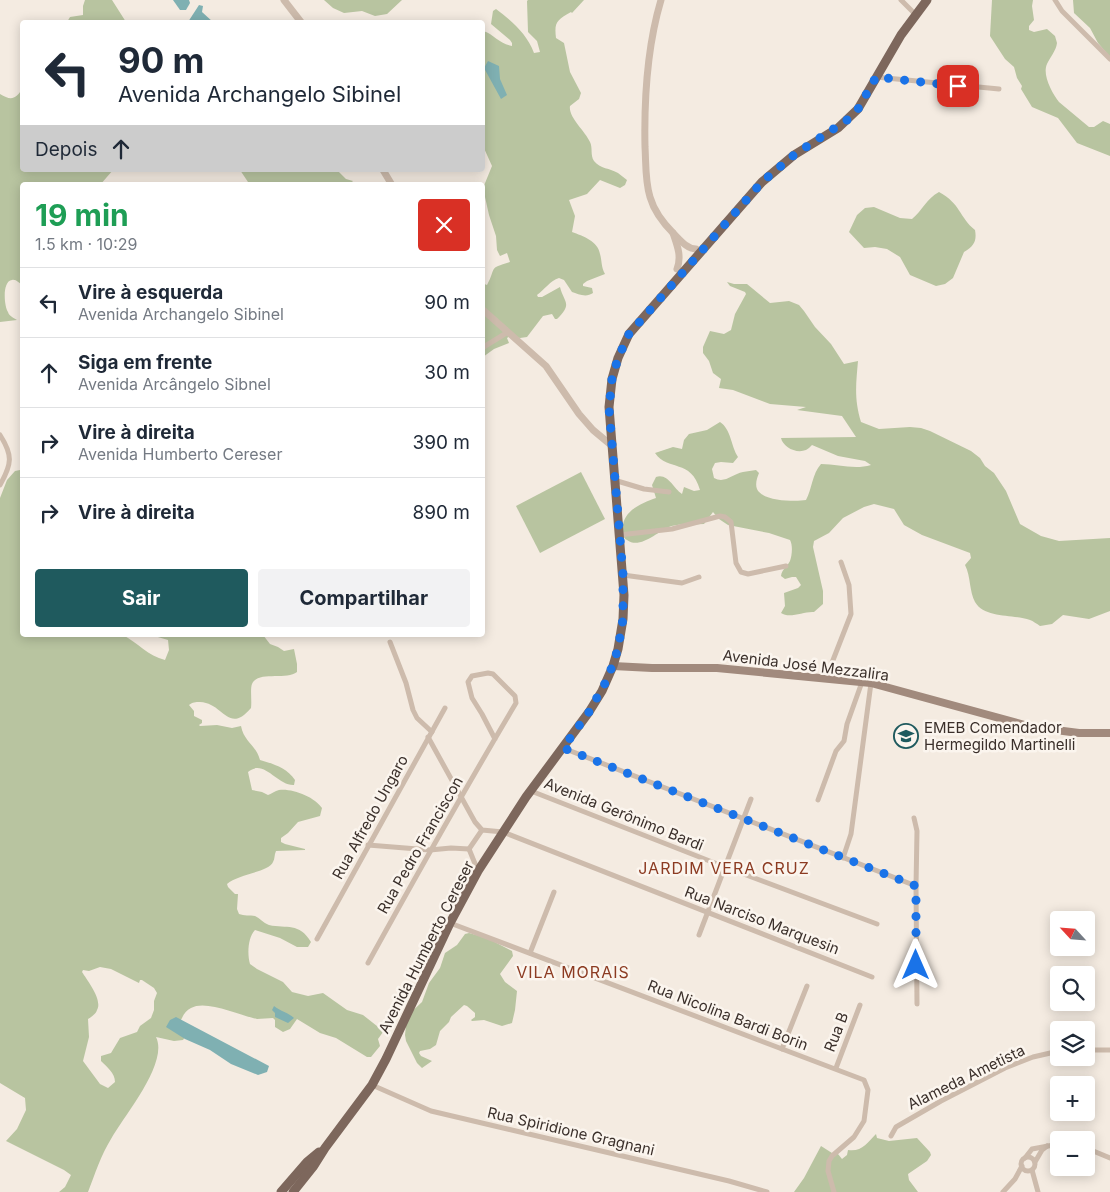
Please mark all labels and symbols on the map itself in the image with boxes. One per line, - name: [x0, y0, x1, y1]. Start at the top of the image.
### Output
- pin: [937, 65, 979, 107]
- street label: Avenida José Mezzalira: [722, 645, 890, 685]
- place label: EMEB Comendador Hermegildo Martinelli: [924, 718, 1075, 754]
- school or university icon: EMEB Comendador Hermegildo Martinelli: [893, 723, 919, 749]
- street label: Rua Alfredo Ungaro: [328, 751, 412, 883]
- street label: Rua Pedro Franciscon: [373, 773, 467, 917]
- street label: Avenida Gerônimo Bardi: [542, 773, 706, 855]
- street label: Avenida Humberto Cereser: [374, 857, 478, 1037]
- district label: JARDIM VERA CRUZ: [638, 858, 810, 878]
- street label: Rua Narciso Marquesin: [682, 882, 842, 958]
- north arrow: [1050, 911, 1095, 956]
- position arrow: [889, 938, 941, 990]
- district label: VILA MORAIS: [516, 962, 630, 982]
- street label: Rua Nicolina Bardi Borin: [645, 976, 811, 1054]
- street label: Rua B: [820, 1009, 852, 1055]
- street label: Alameda Ametista: [904, 1040, 1028, 1114]
- street label: Rua Spiridione Gragnani: [486, 1103, 656, 1159]

